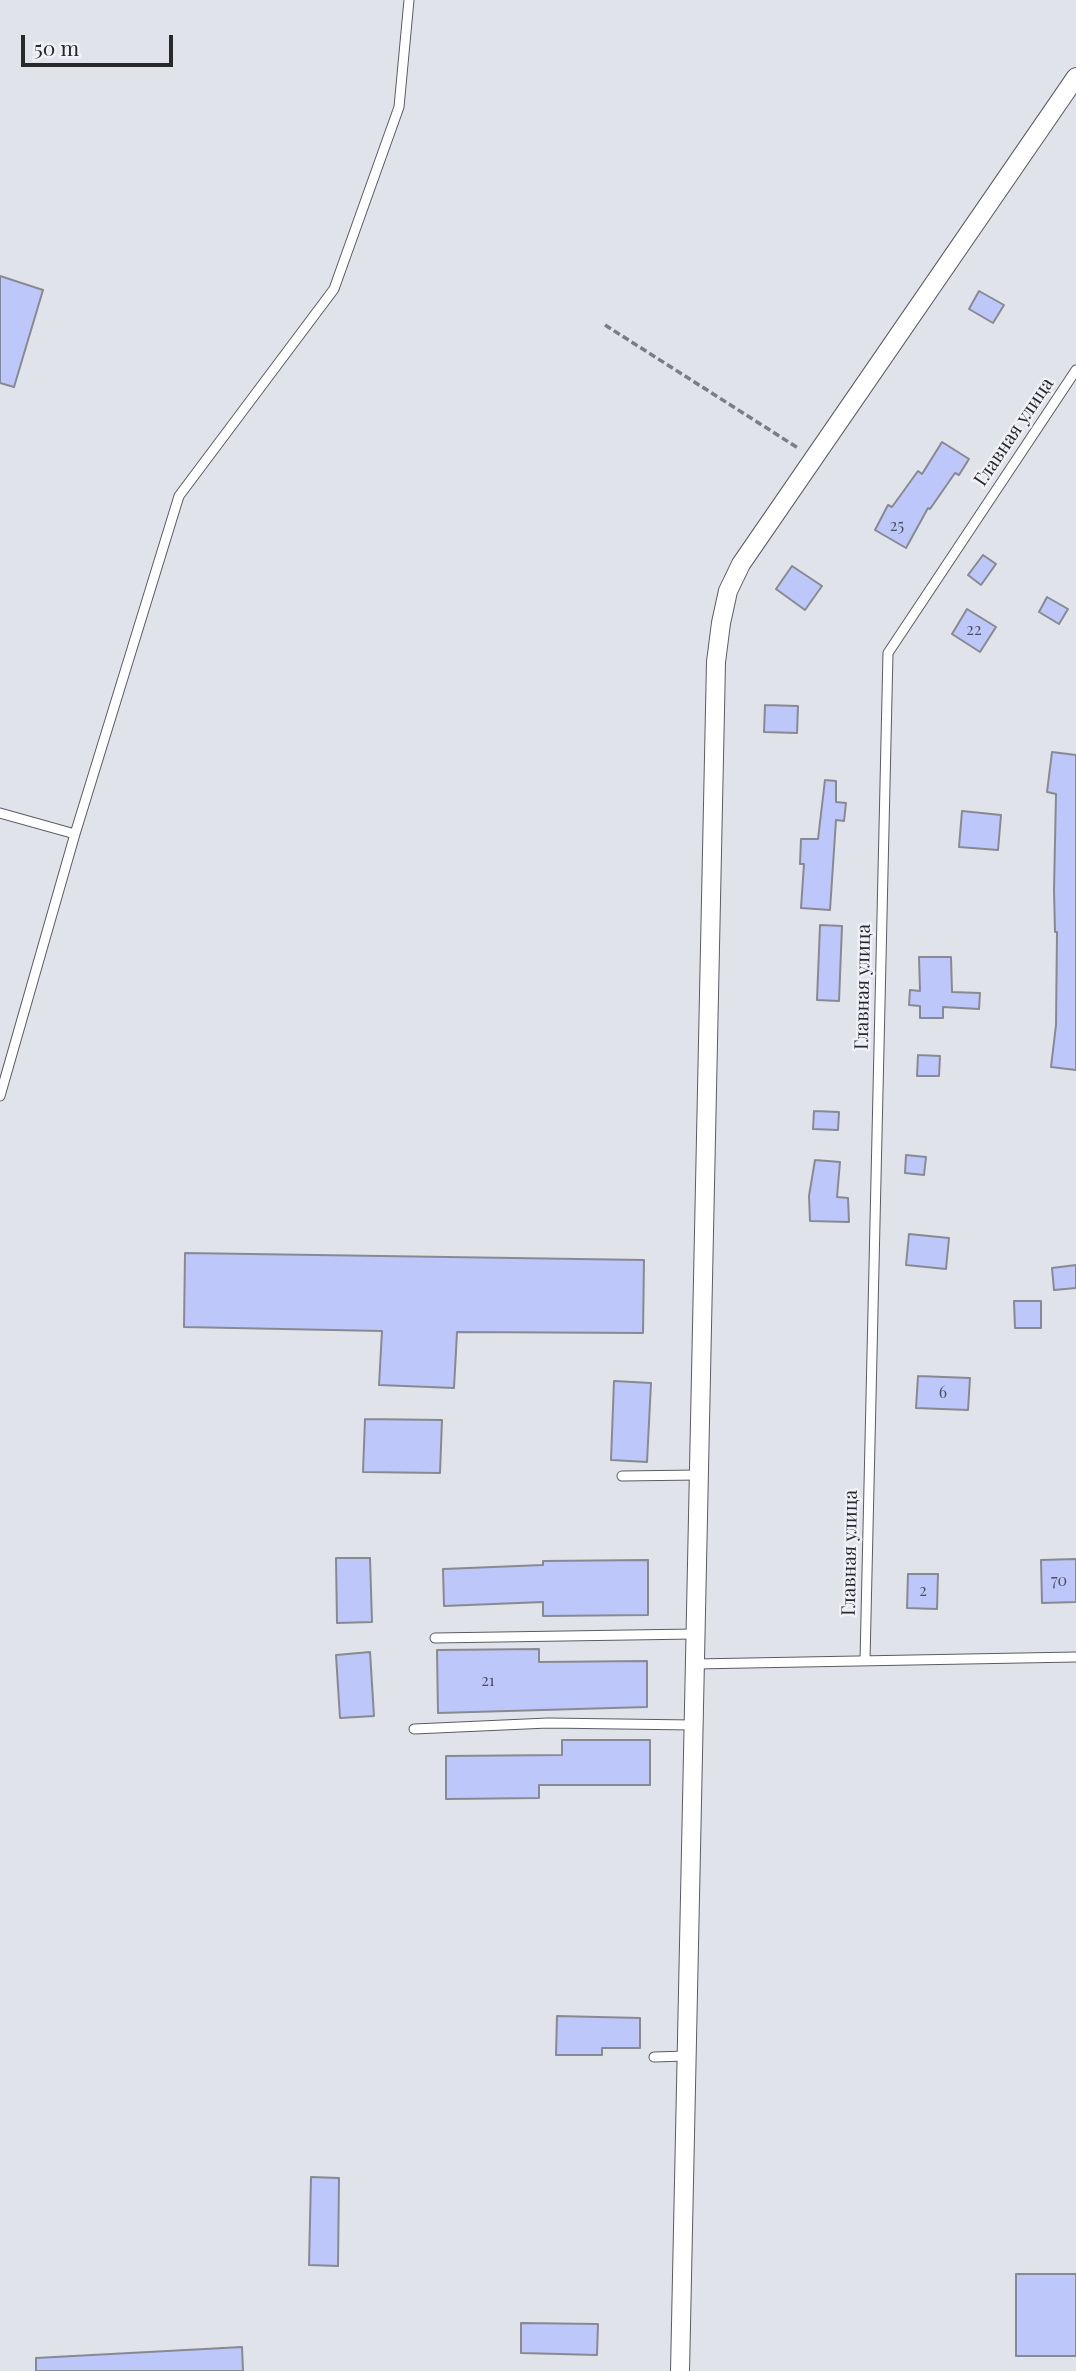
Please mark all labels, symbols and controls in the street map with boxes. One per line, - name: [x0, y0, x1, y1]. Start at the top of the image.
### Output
- scale bar: [24, 21, 177, 65]
- text: 50 m: [34, 33, 79, 61]
- street label: Главная улица: [969, 373, 1059, 491]
- house number: 25: [890, 516, 904, 536]
- house number: 22: [966, 620, 982, 640]
- street label: Главная улица: [851, 924, 875, 1050]
- house number: 6: [939, 1383, 947, 1403]
- street label: Главная улица: [838, 1490, 862, 1616]
- house number: 70: [1051, 1571, 1067, 1591]
- house number: 2: [919, 1581, 927, 1601]
- house number: 21: [481, 1671, 495, 1691]

